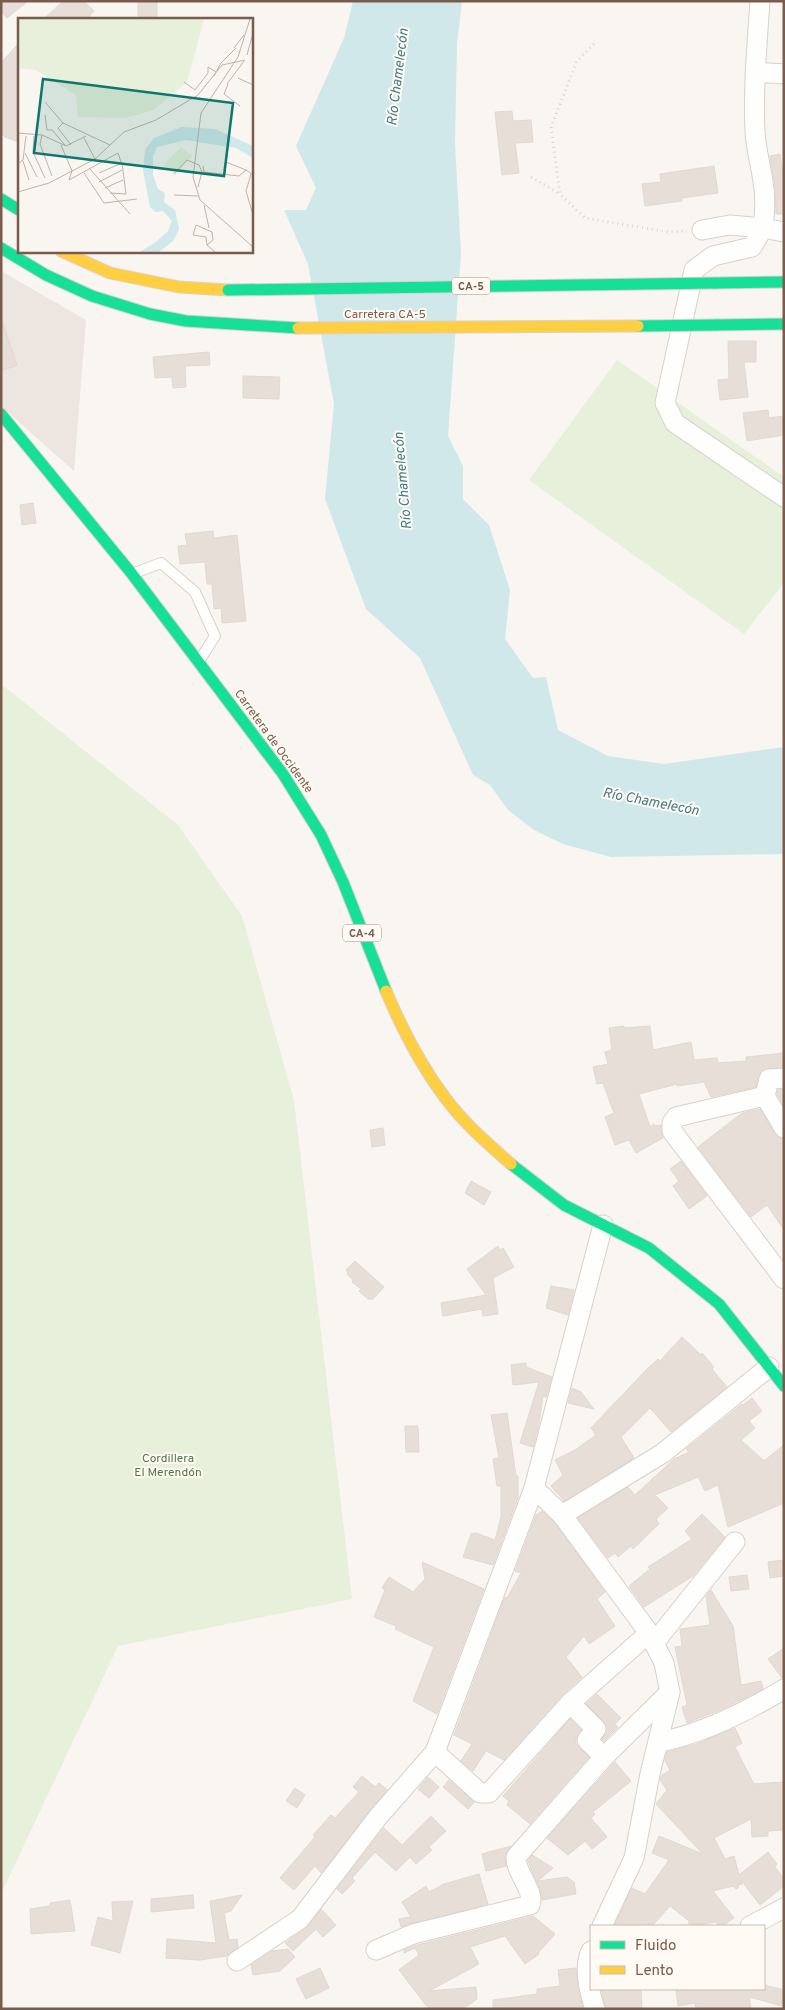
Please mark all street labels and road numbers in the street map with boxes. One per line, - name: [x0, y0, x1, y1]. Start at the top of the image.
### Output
- road number: CA-5: [452, 278, 490, 294]
- street label: Carretera CA-5: [344, 307, 426, 323]
- street label: Carretera de Occidente: [230, 686, 316, 797]
- road number: CA-4: [343, 924, 381, 941]

